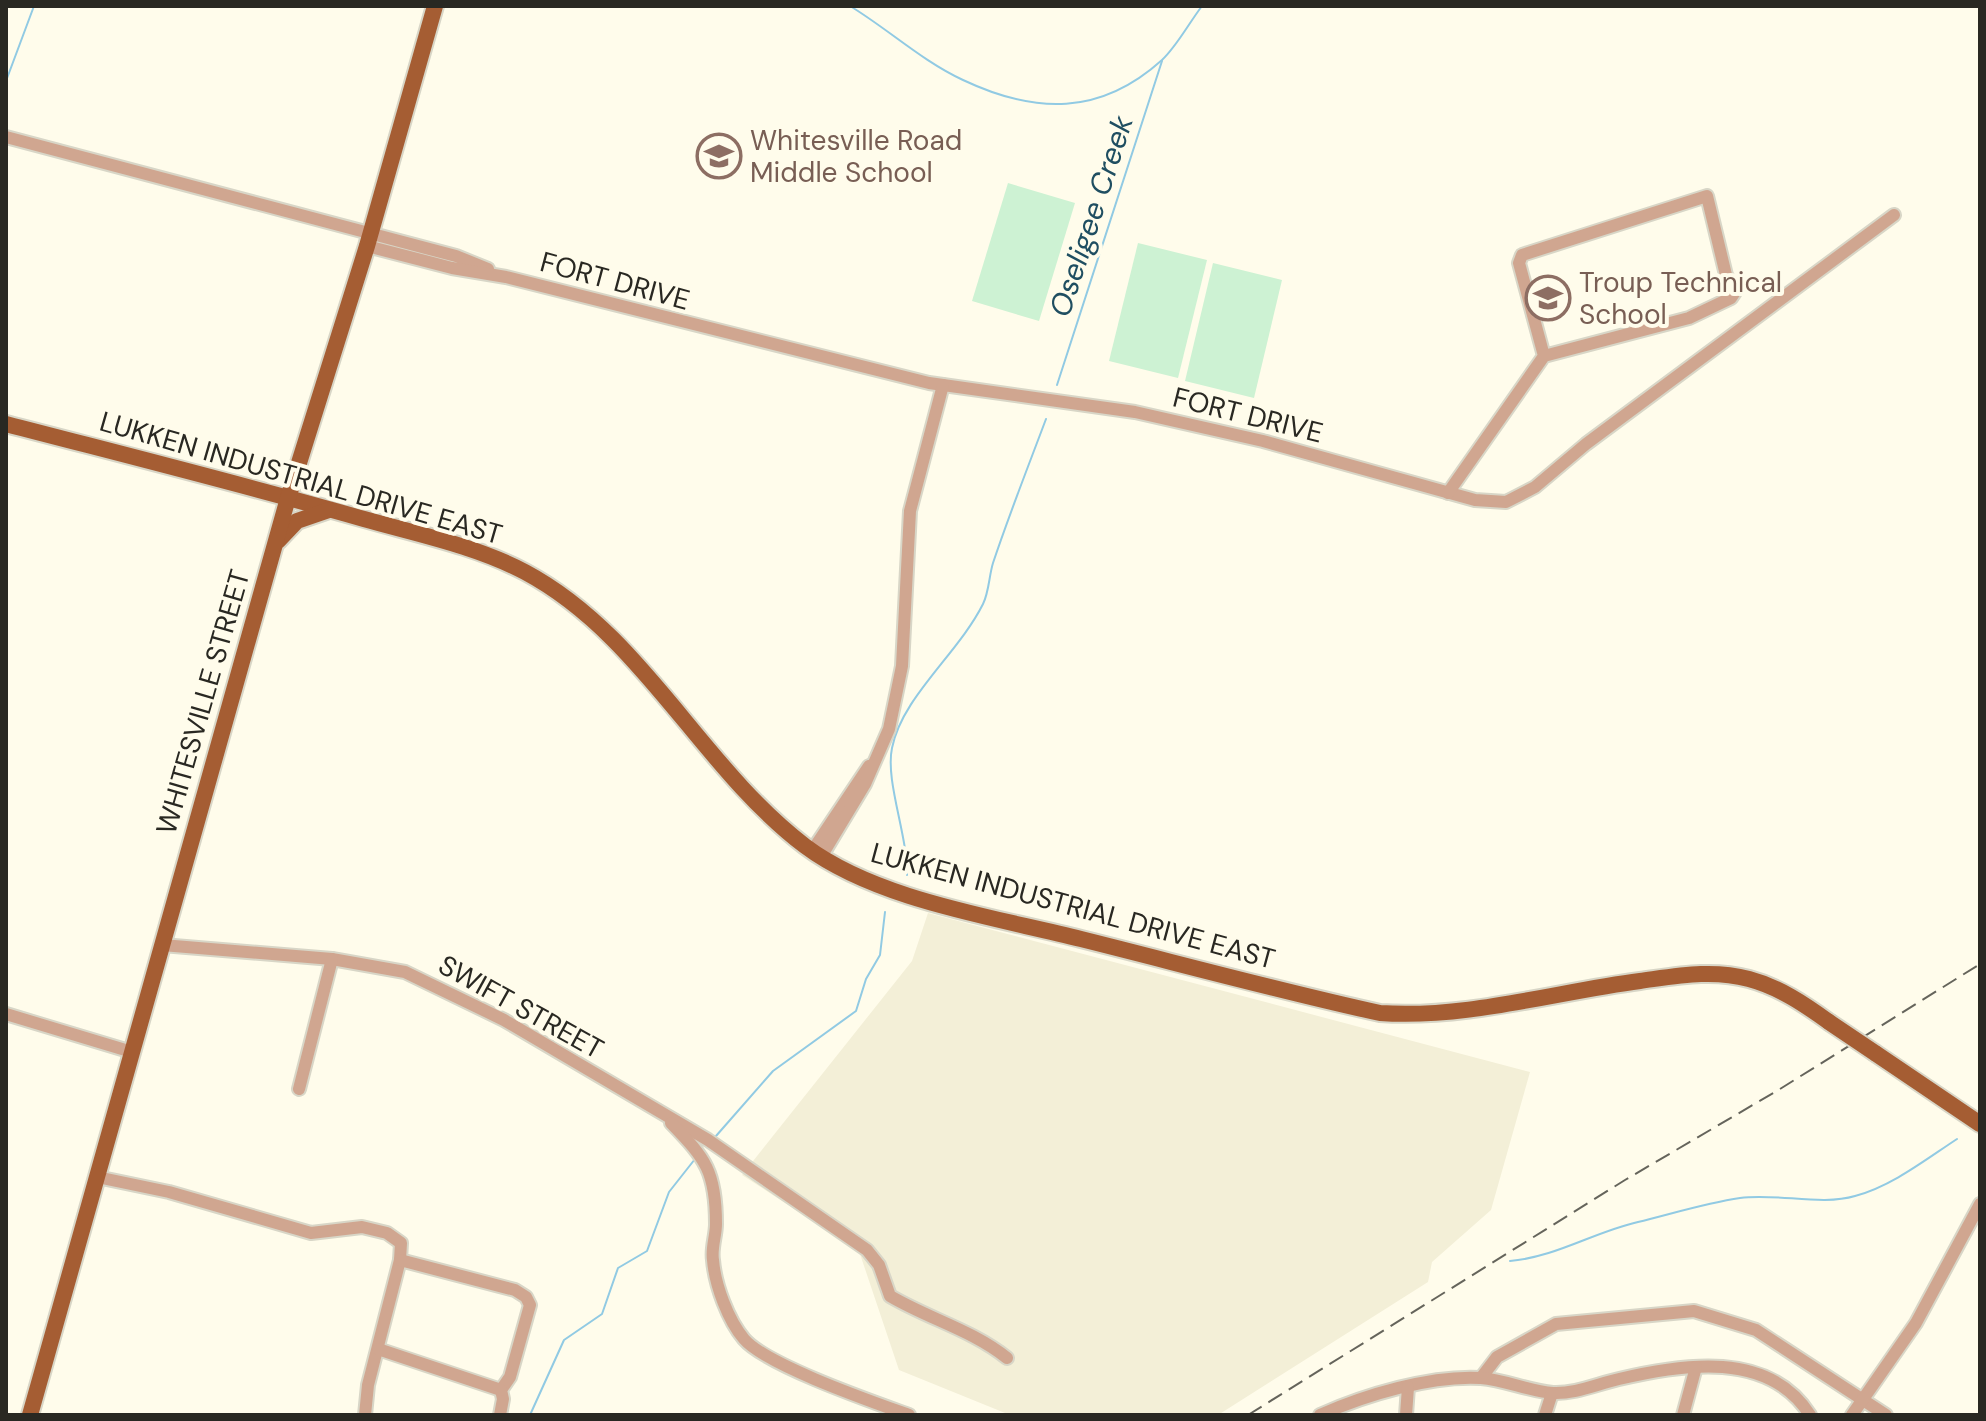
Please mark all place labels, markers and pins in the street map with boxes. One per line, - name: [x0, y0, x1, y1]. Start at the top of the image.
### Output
- place label: Whitesville Road Middle School: [750, 122, 962, 191]
- school or university icon: Whitesville Road Middle School: [695, 132, 743, 180]
- place label: Troup Technical School: [1579, 264, 1782, 333]
- school or university icon: Troup Technical School: [1524, 274, 1572, 322]

